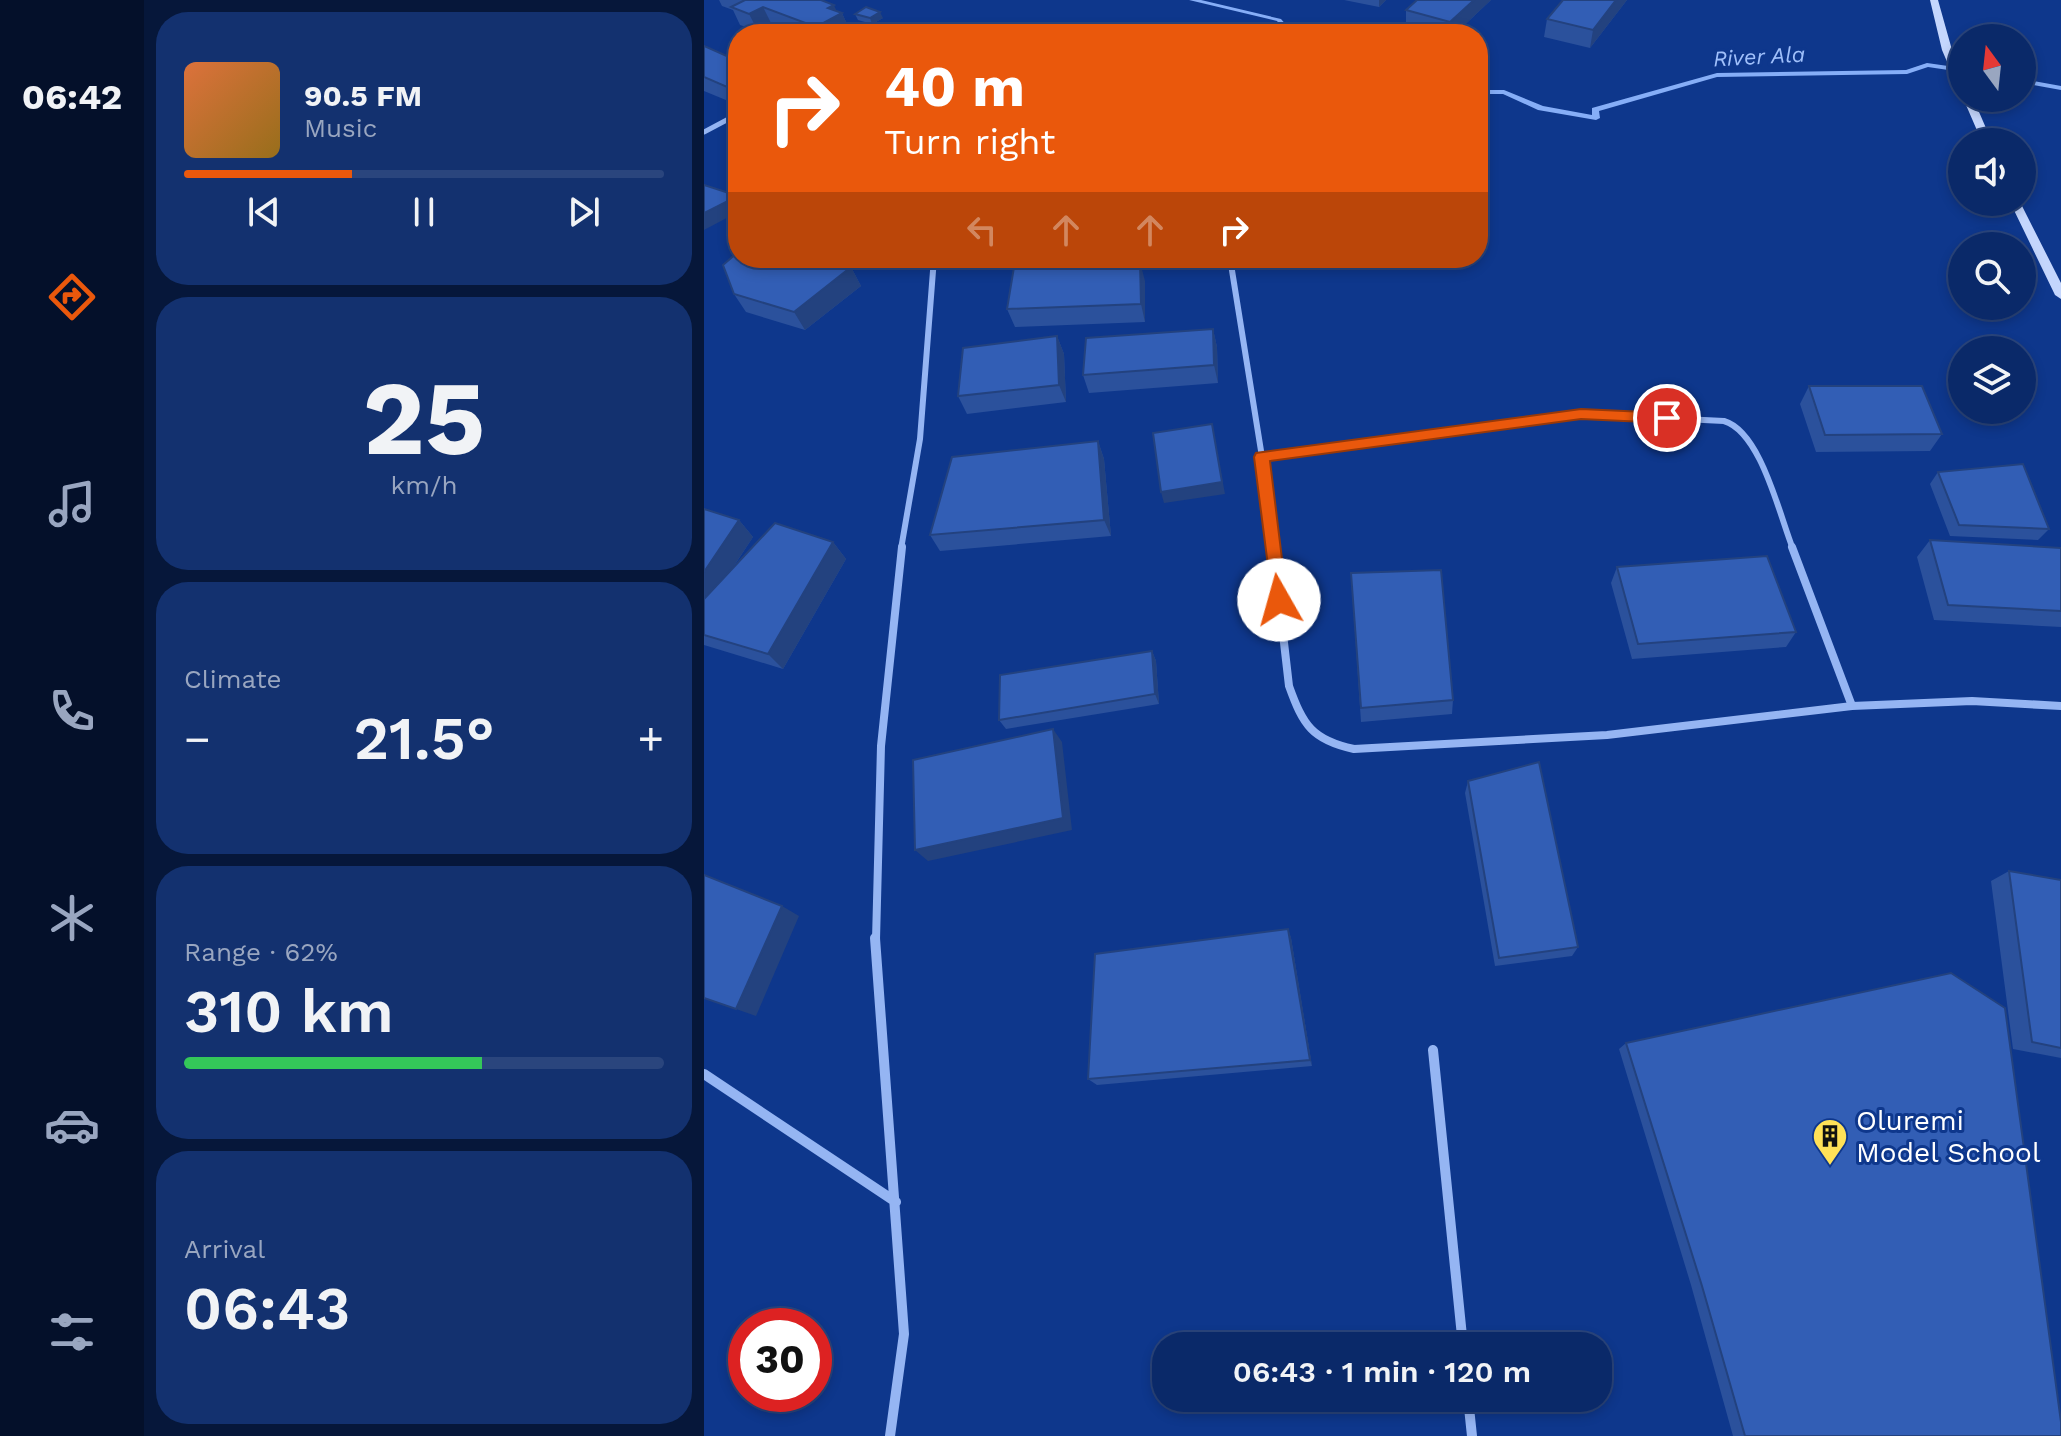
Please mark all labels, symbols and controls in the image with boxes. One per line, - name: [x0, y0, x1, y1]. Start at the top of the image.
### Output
- north arrow: [1948, 24, 2036, 112]
- map controls: [1948, 24, 2036, 424]
- water label: River Ala: [1712, 42, 1806, 71]
- text: 40 m: [884, 54, 1025, 120]
- icon: right: [752, 56, 856, 160]
- text: 06:42: [22, 76, 122, 118]
- text: 90.5 FM: [304, 78, 422, 113]
- text: Music: [304, 113, 377, 143]
- text: Turn right: [884, 121, 1055, 163]
- button: sound: [1948, 128, 2036, 216]
- icon: previous: [242, 190, 286, 234]
- icon: pause: [402, 190, 446, 234]
- icon: next: [562, 190, 606, 234]
- icon: left: [960, 208, 1004, 252]
- icon: ahead: [1044, 208, 1088, 252]
- icon: ahead: [1128, 208, 1172, 252]
- icon: right: [1212, 208, 1256, 252]
- button: search: [1948, 232, 2036, 320]
- icon: directions: [44, 269, 100, 325]
- button: layers: [1948, 336, 2036, 424]
- text: 25: [363, 357, 485, 479]
- pin: [1633, 384, 1701, 452]
- icon: arrive: [1645, 396, 1689, 440]
- text: km/h: [391, 470, 457, 500]
- icon: music: [44, 476, 100, 532]
- position arrow: [1237, 558, 1321, 642]
- text: Climate: [184, 664, 282, 694]
- icon: phone: [44, 683, 100, 739]
- text: 21.5°: [353, 703, 495, 774]
- text: −: [184, 713, 211, 765]
- text: +: [637, 713, 664, 765]
- icon: climate: [44, 890, 100, 946]
- text: Range · 62%: [184, 937, 338, 967]
- text: 310 km: [184, 976, 394, 1047]
- icon: car: [44, 1097, 100, 1153]
- place label: Oluremi Model School: [1856, 1104, 2041, 1169]
- building icon: Oluremi Model School: [1811, 1117, 1849, 1167]
- text: Arrival: [184, 1234, 265, 1264]
- text: 06:43: [184, 1273, 350, 1344]
- icon: filters: [44, 1304, 100, 1360]
- speed limit sign: 30: [728, 1308, 832, 1412]
- text: 06:43 · 1 min · 120 m: [1233, 1354, 1531, 1389]

